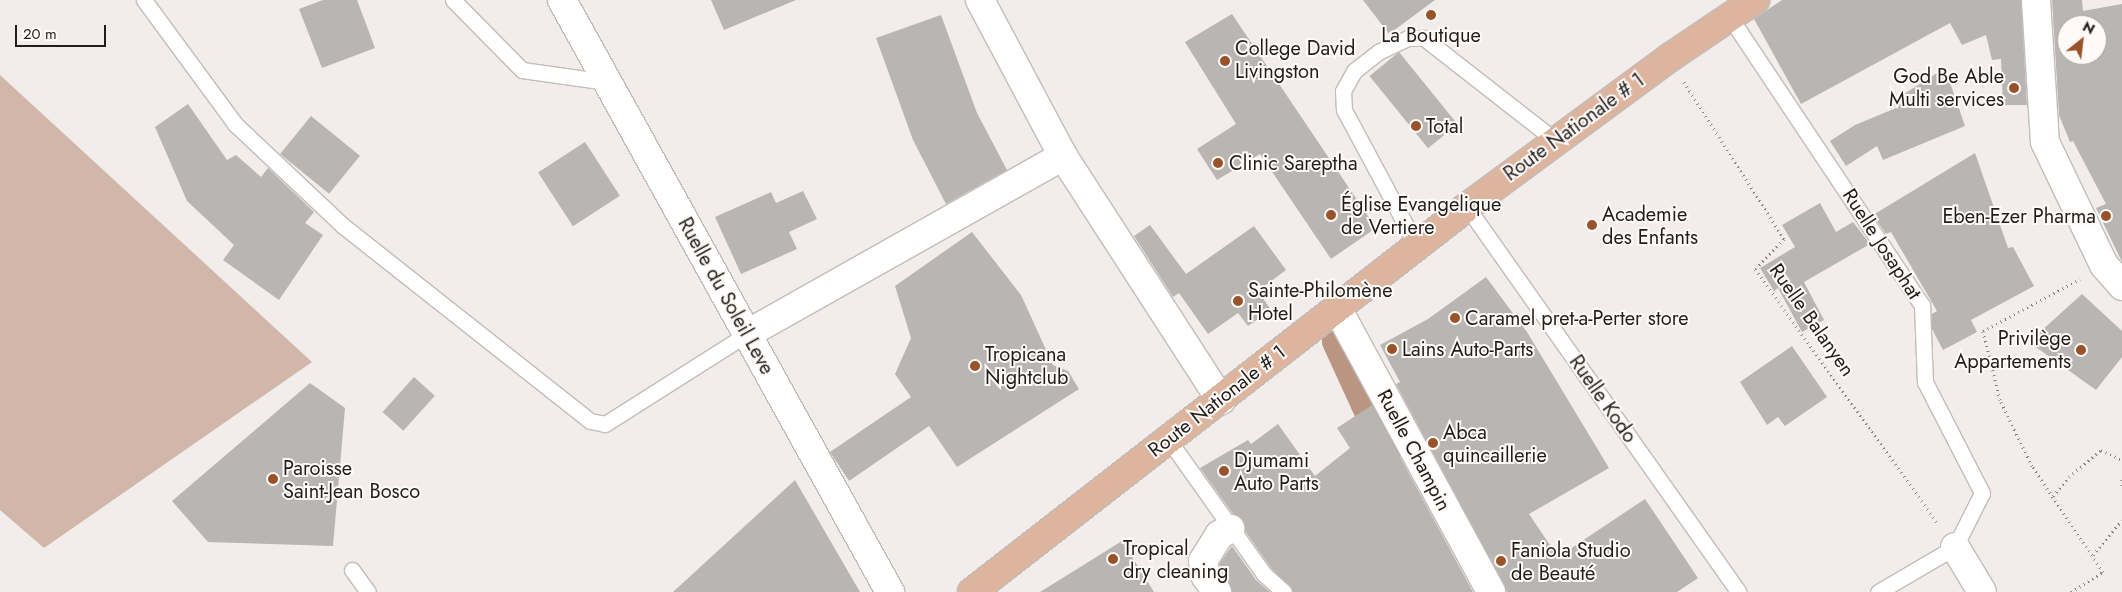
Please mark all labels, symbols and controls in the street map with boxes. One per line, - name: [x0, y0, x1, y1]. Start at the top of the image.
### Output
- marker: La Boutique: [1425, 9, 1437, 21]
- scale bar: [18, 15, 109, 47]
- north arrow: [2057, 15, 2107, 65]
- text: N: [2079, 16, 2099, 39]
- text: 20 m: [23, 23, 57, 45]
- place label: La Boutique: [1381, 23, 1481, 47]
- place label: College David Livingston: [1235, 37, 1355, 84]
- marker: College David Livingston: [1219, 55, 1231, 67]
- place label: God Be Able Multi services: [1889, 64, 2004, 111]
- street label: Route Nationale # 1: [1499, 68, 1649, 186]
- marker: God Be Able Multi services: [2008, 82, 2020, 94]
- place label: Total: [1426, 114, 1463, 138]
- marker: Total: [1410, 120, 1422, 132]
- place label: Clinic Sareptha: [1229, 151, 1358, 175]
- marker: Clinic Sareptha: [1211, 156, 1225, 170]
- street label: Ruelle Josaphat: [1837, 184, 1927, 304]
- place label: Église Evangelique de Vertiere: [1341, 192, 1501, 239]
- place label: Academie des Enfants: [1602, 202, 1698, 249]
- place label: Eben-Ezer Pharma: [1942, 204, 2096, 228]
- marker: Église Evangelique de Vertiere: [1325, 209, 1337, 221]
- marker: Eben-Ezer Pharma: [2100, 210, 2112, 222]
- street label: Ruelle du Soleil Leve: [673, 213, 779, 379]
- marker: Academie des Enfants: [1586, 219, 1598, 231]
- street label: Ruelle Balanyen: [1764, 259, 1860, 381]
- place label: Sainte-Philomène Hotel: [1248, 278, 1392, 325]
- marker: Sainte-Philomène Hotel: [1232, 295, 1244, 307]
- place label: Caramel pret-a-Perter store: [1465, 306, 1688, 330]
- marker: Caramel pret-a-Perter store: [1449, 312, 1461, 324]
- place label: Privilège Appartements: [1954, 326, 2071, 373]
- place label: Lains Auto-Parts: [1402, 337, 1533, 361]
- street label: Route Nationale # 1: [1143, 340, 1291, 462]
- place label: Tropicana Nightclub: [985, 342, 1068, 389]
- marker: Lains Auto-Parts: [1386, 343, 1398, 355]
- marker: Privilège Appartements: [2075, 344, 2087, 356]
- street label: Ruelle Kodo: [1564, 351, 1642, 447]
- marker: Tropicana Nightclub: [969, 360, 981, 372]
- street label: Ruelle Champin: [1372, 385, 1456, 515]
- place label: Abca quincaillerie: [1443, 420, 1547, 467]
- marker: Abca quincaillerie: [1427, 437, 1439, 449]
- place label: Djumami Auto Parts: [1234, 448, 1319, 495]
- place label: Paroisse Saint-Jean Bosco: [283, 456, 420, 503]
- marker: Djumami Auto Parts: [1218, 465, 1230, 477]
- marker: Paroisse Saint-Jean Bosco: [267, 473, 279, 485]
- place label: Tropical dry cleaning: [1123, 536, 1228, 583]
- place label: Faniola Studio de Beauté: [1511, 538, 1631, 585]
- marker: Tropical dry cleaning: [1107, 553, 1119, 565]
- marker: Faniola Studio de Beauté: [1495, 555, 1507, 567]

